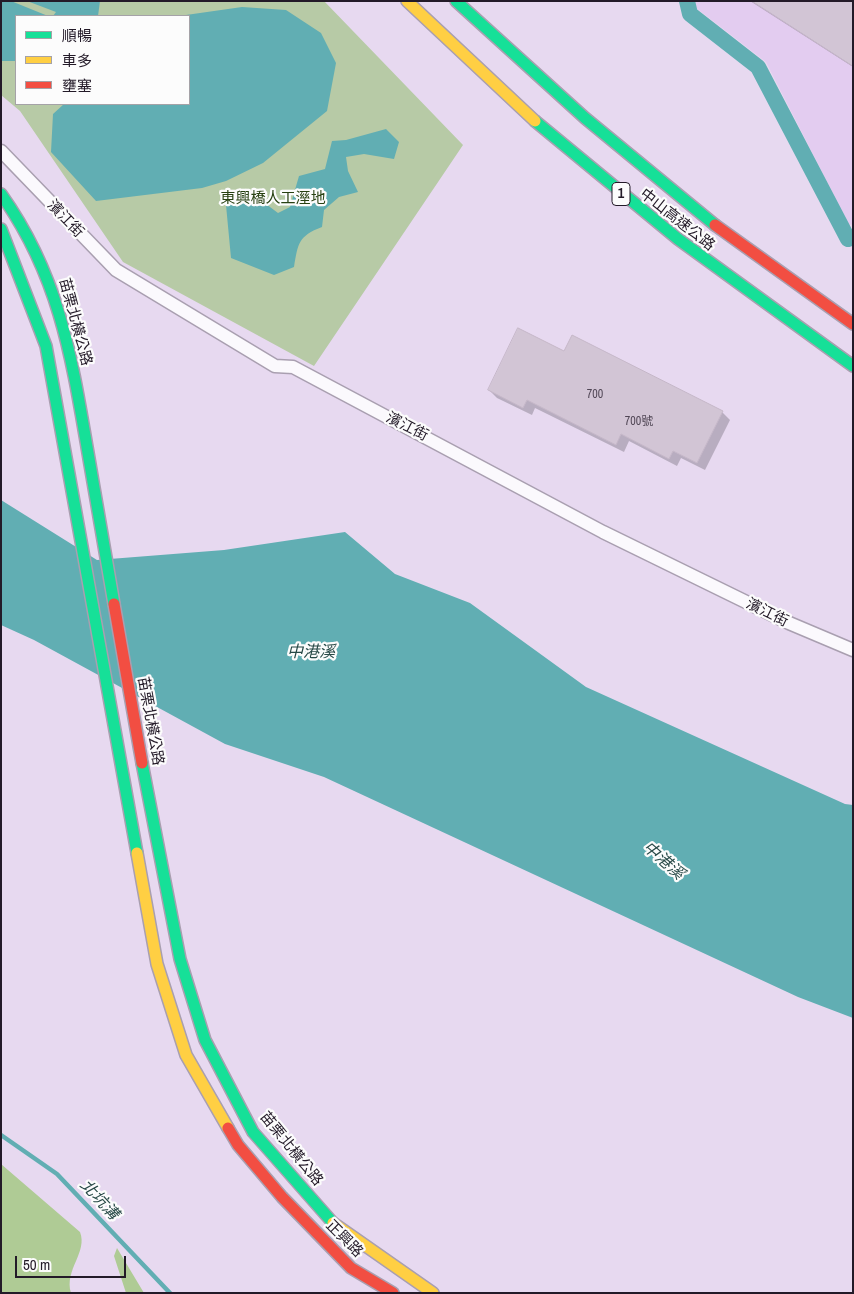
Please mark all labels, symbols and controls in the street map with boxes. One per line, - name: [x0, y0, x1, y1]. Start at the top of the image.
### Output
- legend: [15, 15, 190, 105]
- text: 順暢: [62, 25, 92, 46]
- text: 車多: [62, 50, 92, 71]
- text: 壅塞: [62, 75, 92, 96]
- road number: 1: [612, 182, 630, 205]
- street label: 中山高速公路: [636, 185, 718, 255]
- park label: 東興橋人工溼地: [221, 190, 325, 208]
- street label: 濱江街: [43, 197, 87, 241]
- street label: 苗栗北橫公路: [55, 276, 95, 368]
- house number: 700: [587, 388, 603, 402]
- street label: 濱江街: [383, 409, 431, 445]
- house number: 700號: [625, 415, 653, 429]
- street label: 濱江街: [743, 595, 791, 631]
- water label: 中港溪: [287, 643, 335, 663]
- street label: 苗栗北橫公路: [133, 675, 167, 767]
- water label: 中港溪: [639, 838, 687, 884]
- street label: 苗栗北橫公路: [256, 1108, 326, 1190]
- water label: 北坑溝: [76, 1176, 122, 1224]
- street label: 正興路: [322, 1217, 366, 1261]
- scale bar: [18, 1246, 129, 1278]
- text: 50 m: [23, 1254, 50, 1275]

